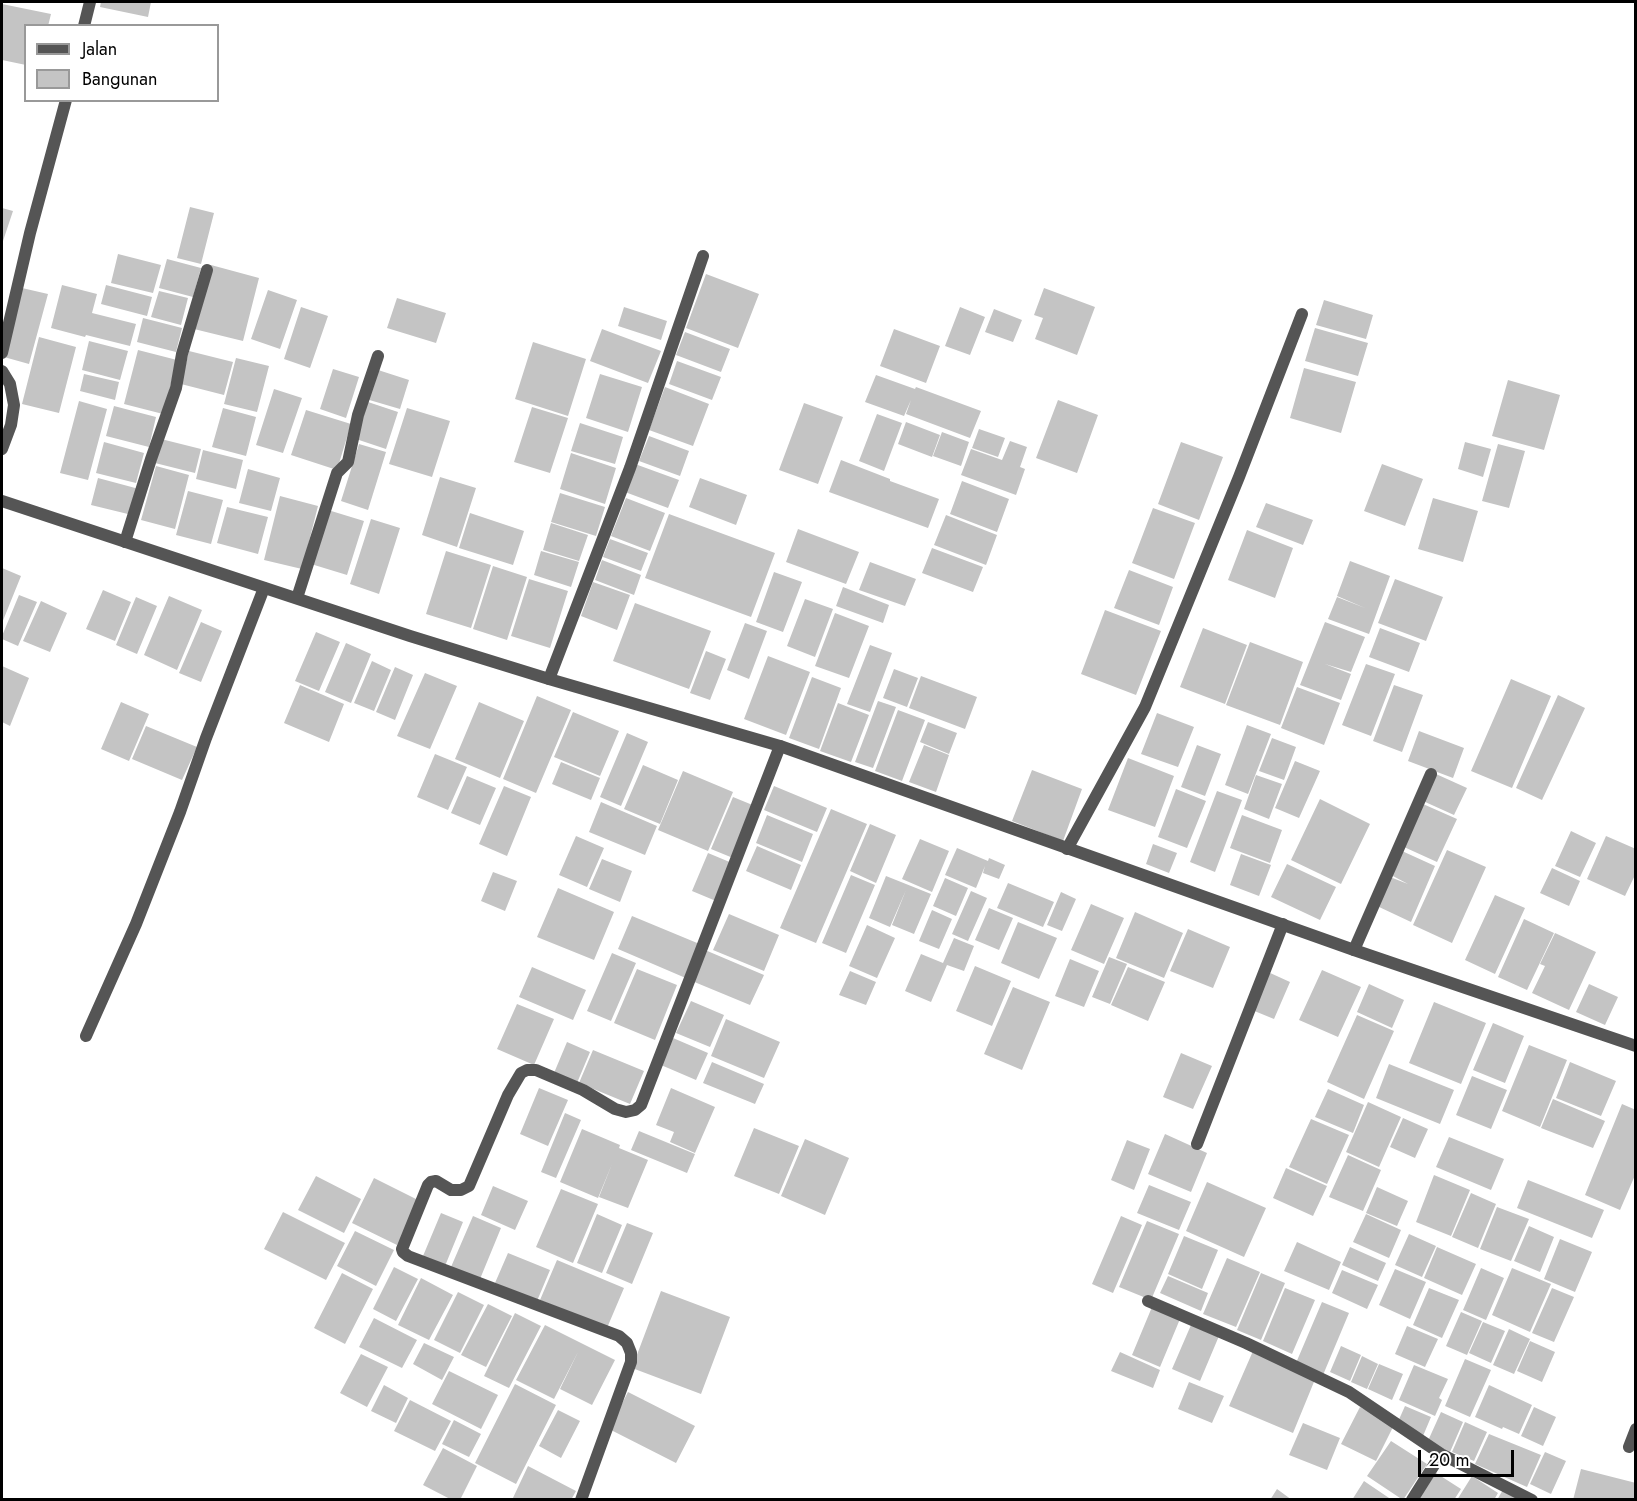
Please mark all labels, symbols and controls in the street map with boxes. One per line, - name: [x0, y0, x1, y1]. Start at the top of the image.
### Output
- legend: [24, 24, 219, 102]
- text: Jalan: [82, 36, 117, 62]
- text: Bangunan: [82, 66, 157, 92]
- scale bar: [1421, 1438, 1517, 1476]
- text: 20 m: [1429, 1447, 1469, 1473]

